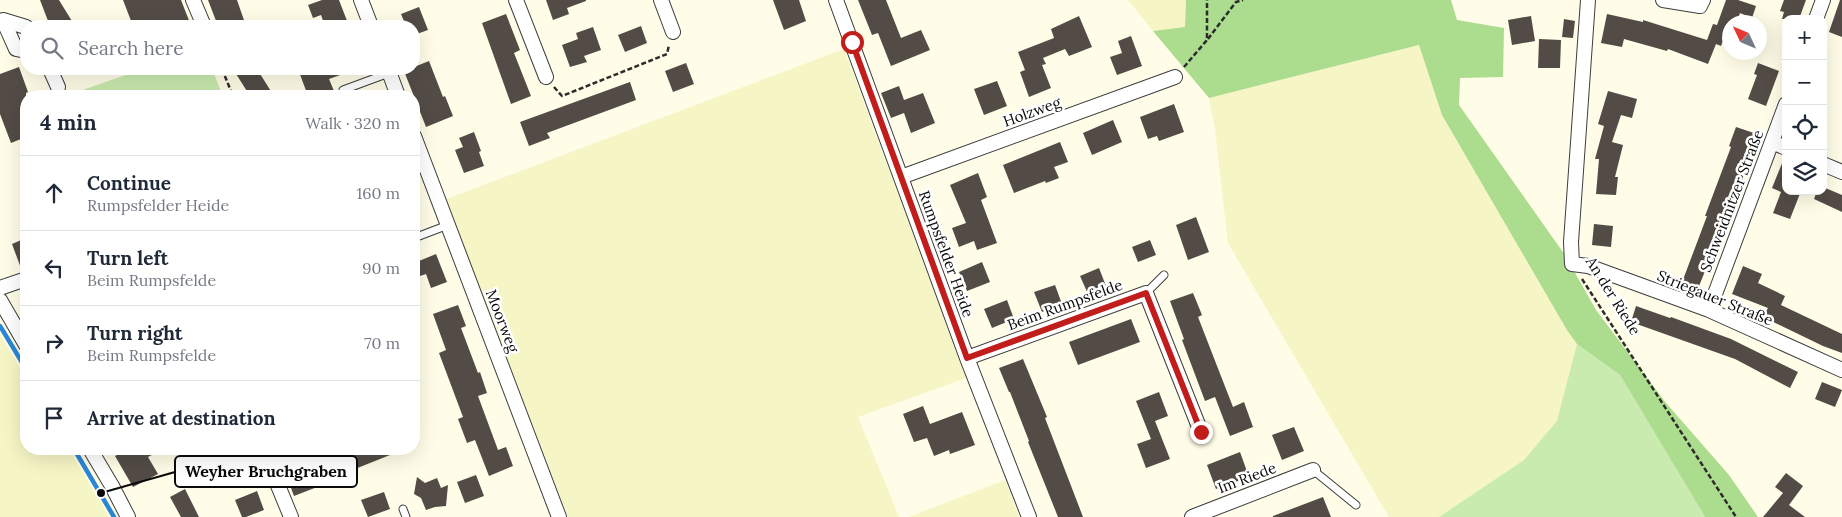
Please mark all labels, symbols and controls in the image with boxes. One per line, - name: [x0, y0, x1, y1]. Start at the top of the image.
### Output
- north arrow: [1722, 15, 1767, 60]
- map controls: [1782, 15, 1827, 195]
- button: +: [1782, 15, 1827, 60]
- search box: [20, 20, 420, 75]
- route start: [841, 31, 864, 54]
- icon: search: [38, 34, 66, 62]
- text: Search here: [78, 36, 184, 60]
- button: −: [1782, 60, 1827, 105]
- street label: Holzweg: [1000, 92, 1064, 131]
- button: locate: [1782, 105, 1827, 150]
- text: 4 min: [40, 109, 97, 136]
- text: Walk · 320 m: [305, 113, 400, 133]
- street label: Schweidnitzer Straße: [1696, 127, 1767, 275]
- button: layers: [1782, 150, 1827, 195]
- text: Continue: [87, 171, 171, 195]
- icon: ahead: [40, 179, 68, 207]
- text: 160 m: [356, 183, 400, 203]
- street label: Rumpsfelder Heide: [915, 188, 978, 320]
- text: Rumpsfelder Heide: [87, 195, 229, 215]
- text: Turn left: [87, 246, 168, 270]
- street label: An der Riede: [1581, 252, 1645, 338]
- icon: left: [40, 254, 68, 282]
- text: 90 m: [362, 258, 400, 278]
- street label: Striegauer Straße: [1654, 266, 1776, 329]
- text: Beim Rumpsfelde: [87, 270, 216, 290]
- street label: Beim Rumpsfelde: [1005, 275, 1125, 334]
- street label: Moorweg: [482, 287, 523, 356]
- text: Turn right: [87, 321, 183, 345]
- icon: right: [40, 329, 68, 357]
- text: 70 m: [364, 333, 400, 353]
- text: Beim Rumpsfelde: [87, 345, 216, 365]
- icon: arrive: [40, 404, 68, 432]
- text: Arrive at destination: [87, 406, 276, 430]
- route end: [1190, 421, 1213, 444]
- callout: Weyher Bruchgraben: [175, 456, 357, 487]
- street label: Im Riede: [1215, 458, 1279, 497]
- text: Weyher Bruchgraben: [185, 461, 347, 481]

